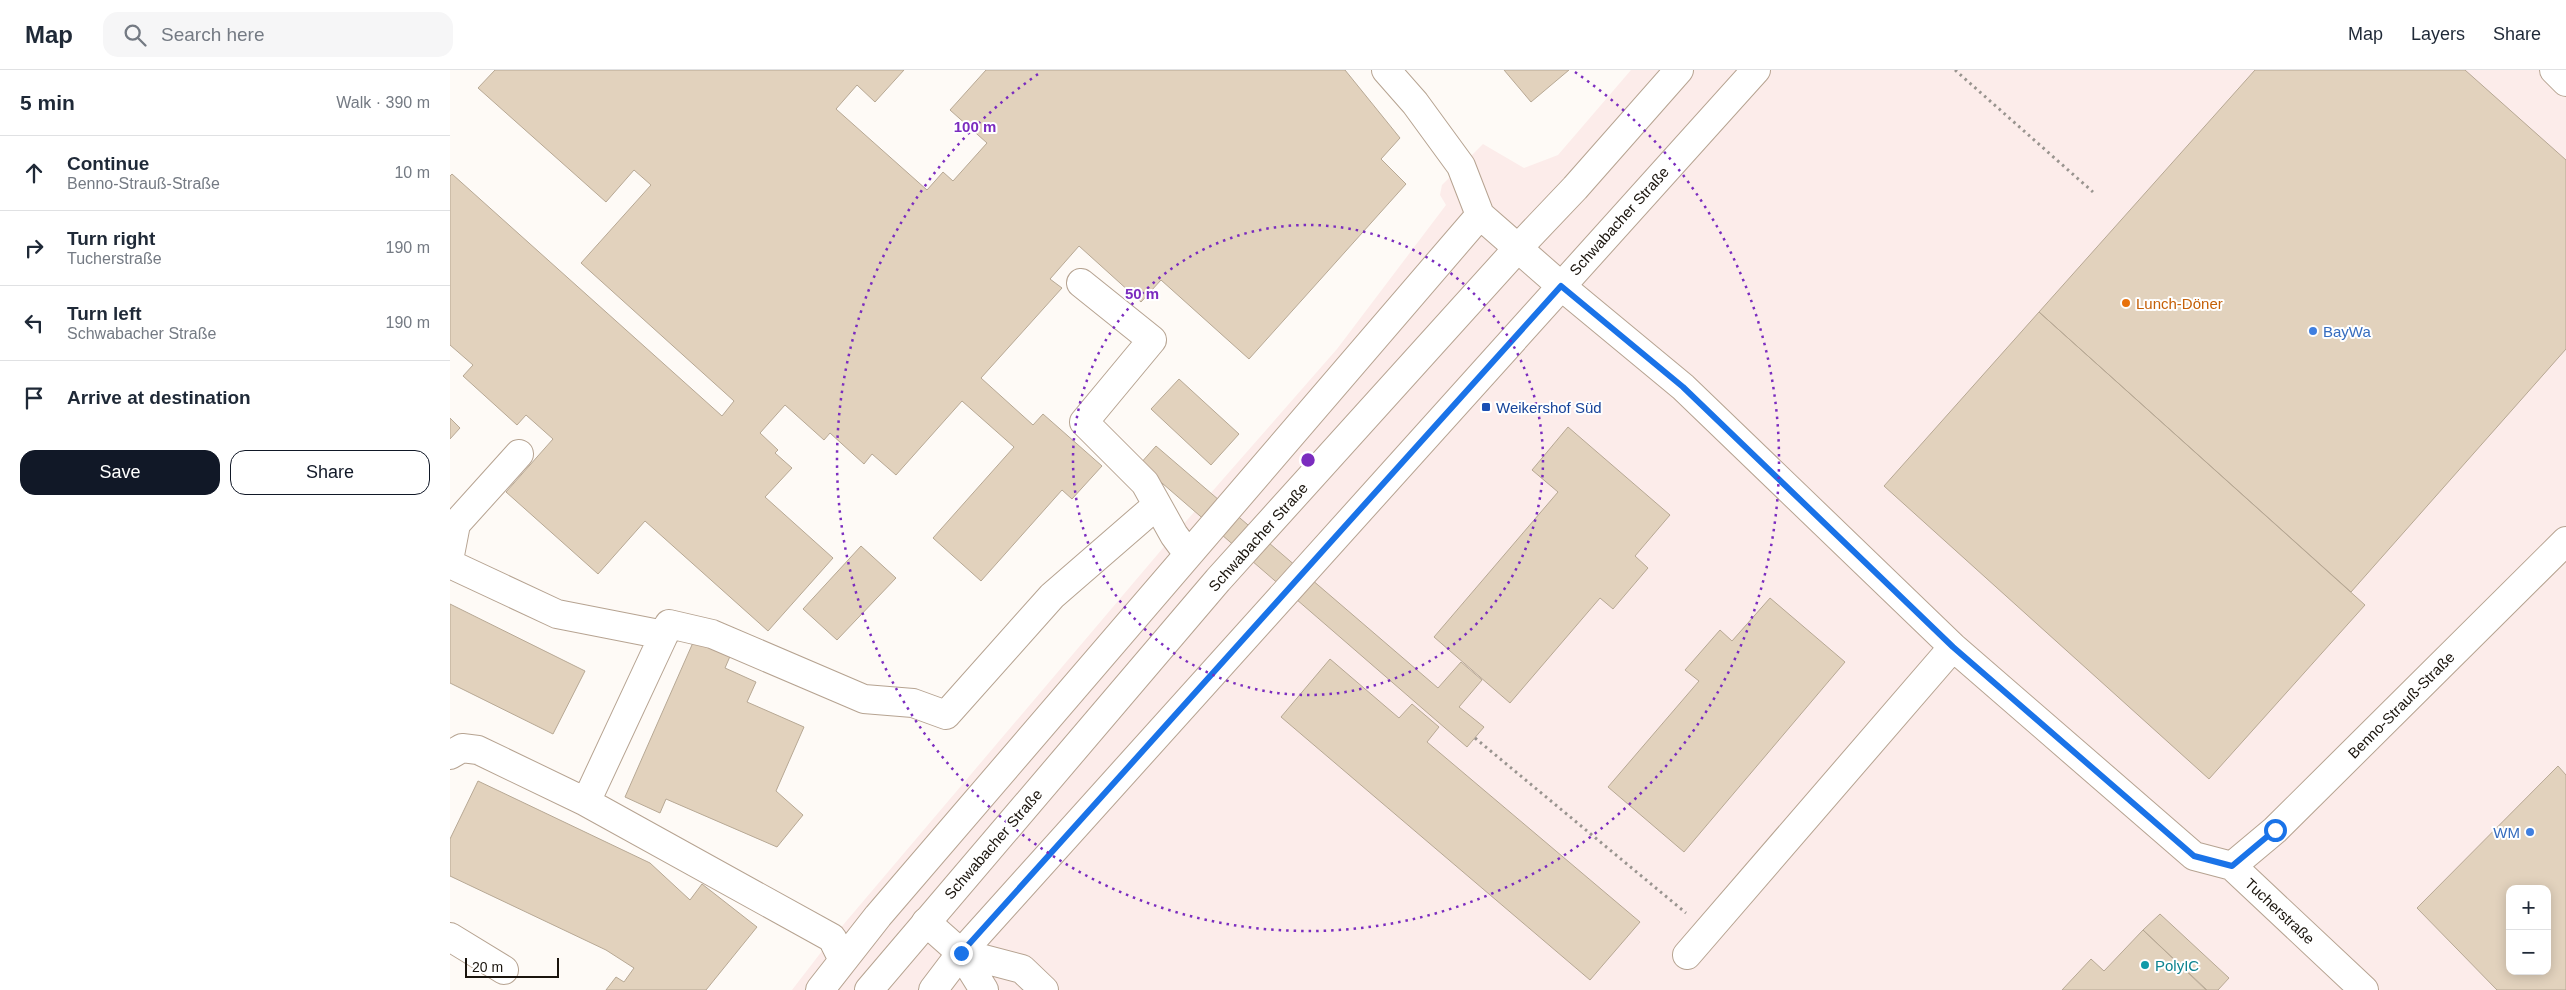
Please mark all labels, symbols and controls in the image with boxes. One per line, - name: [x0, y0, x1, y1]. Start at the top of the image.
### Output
- search box: [103, 12, 453, 57]
- text: Map: [25, 21, 73, 48]
- icon: search: [121, 21, 149, 49]
- text: Search here: [161, 24, 265, 45]
- text: Map: [2348, 24, 2383, 44]
- text: Layers: [2411, 24, 2465, 44]
- text: Share: [2493, 24, 2541, 44]
- text: 5 min: [20, 91, 75, 114]
- text: Walk · 390 m: [336, 94, 430, 111]
- text: 100 m: [954, 118, 996, 135]
- text: Continue: [67, 153, 149, 174]
- icon: ahead: [20, 159, 48, 187]
- street label: Schwabacher Straße: [1566, 163, 1672, 279]
- text: 10 m: [394, 164, 430, 181]
- text: Benno-Strauß-Straße: [67, 175, 220, 192]
- text: Turn right: [67, 228, 155, 249]
- icon: right: [20, 234, 48, 262]
- text: 190 m: [386, 239, 430, 256]
- text: Tucherstraße: [67, 250, 162, 267]
- text: 50 m: [1125, 285, 1159, 302]
- place label: Lunch-Döner: [2136, 295, 2223, 312]
- marker: Lunch-Döner: [2120, 297, 2132, 309]
- text: Turn left: [67, 303, 142, 324]
- icon: left: [20, 309, 48, 337]
- text: 190 m: [386, 314, 430, 331]
- place label: BayWa: [2323, 323, 2371, 340]
- text: Schwabacher Straße: [67, 325, 216, 342]
- marker: BayWa: [2307, 325, 2319, 337]
- icon: arrive: [20, 384, 48, 412]
- text: Arrive at destination: [67, 387, 251, 408]
- place label: Weikershof Süd: [1496, 399, 1602, 416]
- marker: Weikershof Süd: [1480, 401, 1492, 413]
- button: Save: [20, 450, 220, 495]
- button: Share: [230, 450, 430, 495]
- centre of rings: [1299, 451, 1317, 469]
- street label: Schwabacher Straße: [1205, 479, 1311, 595]
- street label: Benno-Strauß-Straße: [2344, 648, 2458, 762]
- street label: Schwabacher Straße: [941, 786, 1045, 902]
- route start: [2264, 819, 2287, 842]
- place label: WM: [2493, 824, 2520, 841]
- marker: WM: [2524, 826, 2536, 838]
- street label: Tucherstraße: [2242, 875, 2318, 947]
- map controls: [2506, 885, 2551, 975]
- button: +: [2506, 885, 2551, 930]
- button: −: [2506, 930, 2551, 975]
- route end: [950, 942, 973, 965]
- scale bar: [465, 955, 559, 978]
- place label: PolyIC: [2155, 957, 2199, 974]
- text: 20 m: [472, 959, 503, 975]
- marker: PolyIC: [2139, 959, 2151, 971]

